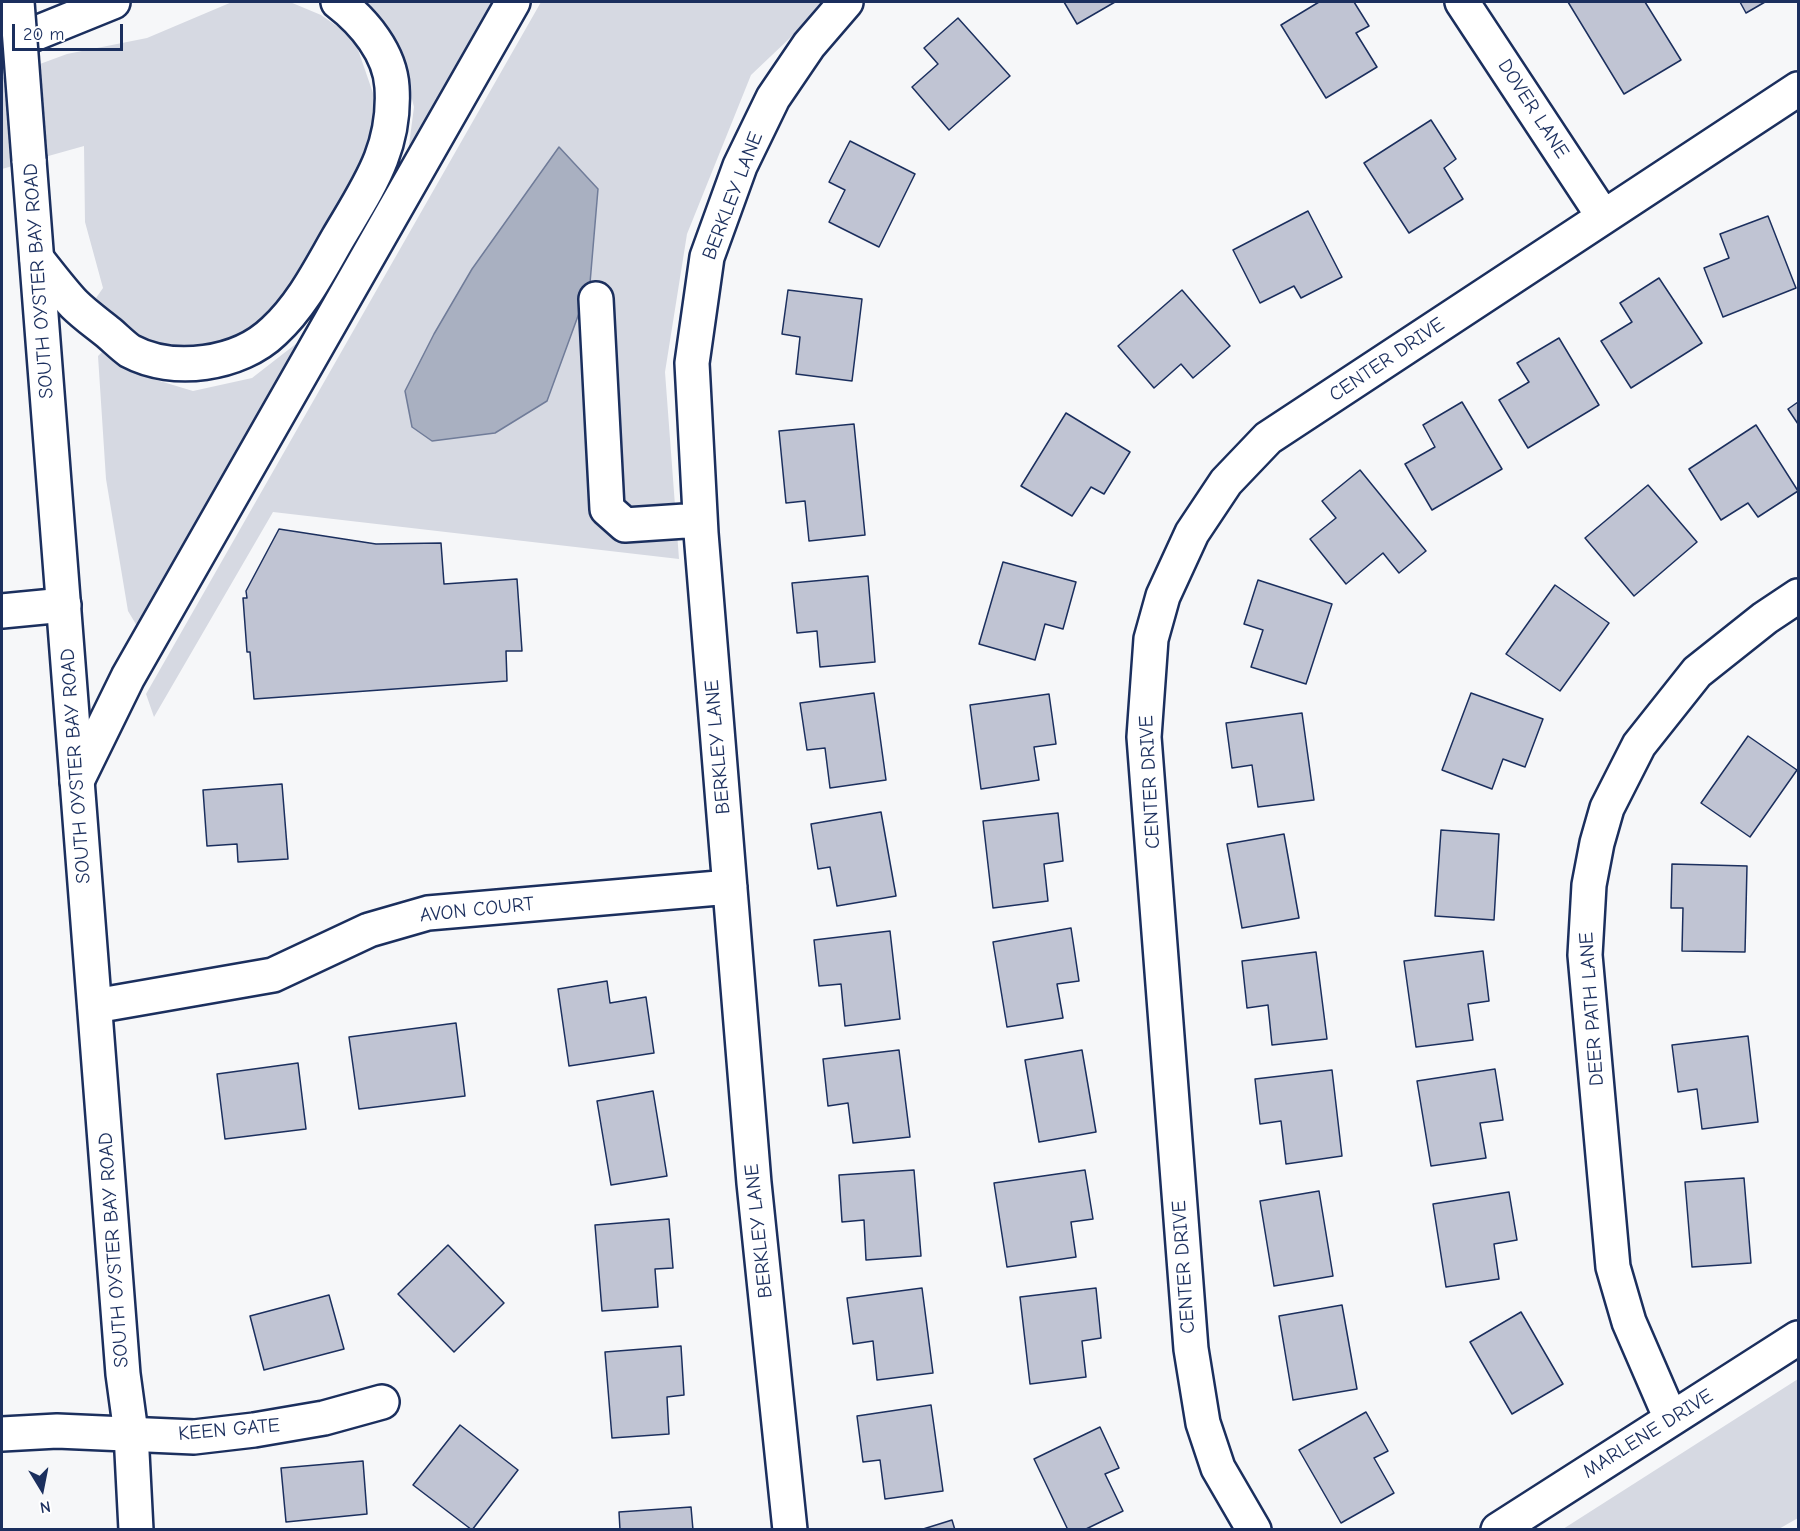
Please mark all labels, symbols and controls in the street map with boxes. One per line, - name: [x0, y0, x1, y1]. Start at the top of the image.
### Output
- scale bar: [15, 12, 126, 50]
- text: 20 m: [23, 24, 64, 45]
- street label: DOVER LANE: [1492, 55, 1574, 163]
- street label: BERKLEY LANE: [698, 129, 768, 263]
- street label: SOUTH OYSTER BAY ROAD: [19, 163, 59, 399]
- street label: CENTER DRIVE: [1325, 313, 1449, 407]
- street label: SOUTH OYSTER BAY ROAD: [56, 648, 96, 884]
- street label: BERKLEY LANE: [700, 679, 736, 815]
- street label: CENTER DRIVE: [1135, 715, 1165, 849]
- street label: AVON COURT: [419, 892, 535, 928]
- street label: DEER PATH LANE: [1575, 931, 1609, 1087]
- street label: SOUTH OYSTER BAY ROAD: [94, 1132, 134, 1368]
- street label: BERKLEY LANE: [740, 1163, 778, 1299]
- street label: CENTER DRIVE: [1167, 1199, 1201, 1335]
- street label: MARLENE DRIVE: [1578, 1384, 1718, 1484]
- street label: KEEN GATE: [177, 1414, 281, 1446]
- north arrow: [12, 1459, 72, 1519]
- text: N: [38, 1497, 52, 1516]

